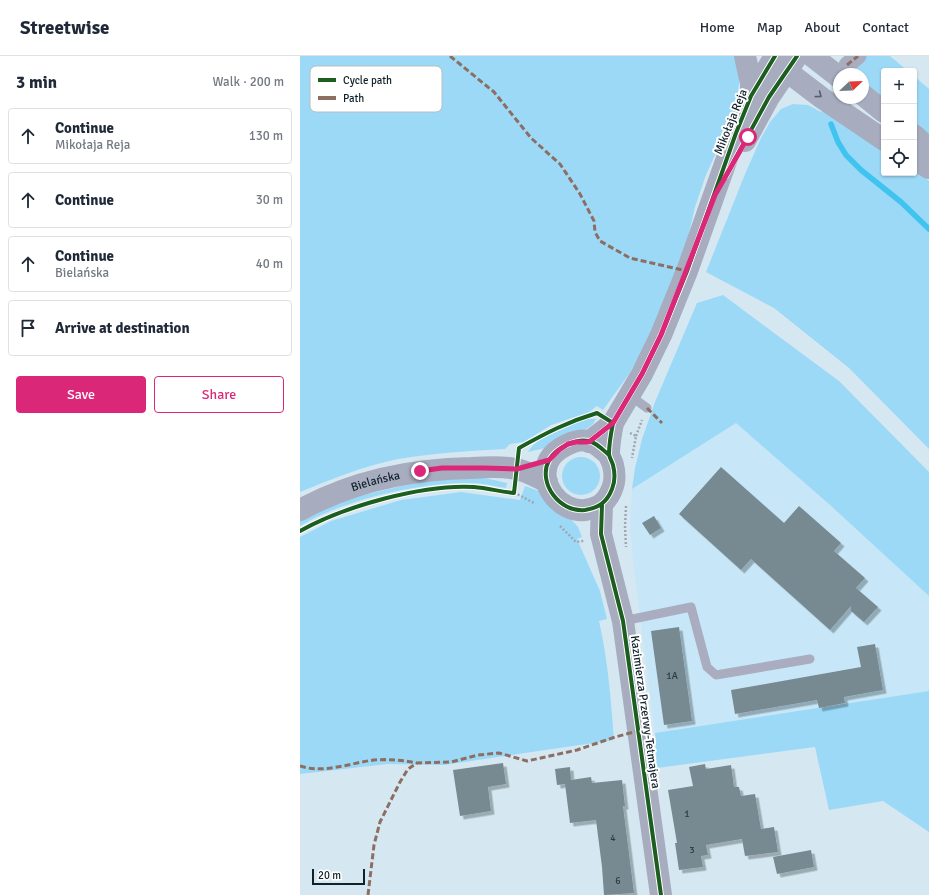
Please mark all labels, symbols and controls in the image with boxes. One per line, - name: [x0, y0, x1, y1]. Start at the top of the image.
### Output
- text: Streetwise: [20, 16, 110, 40]
- text: Home: [700, 19, 735, 36]
- text: Map: [757, 19, 782, 36]
- text: About: [804, 19, 840, 36]
- text: Contact: [862, 19, 909, 36]
- legend: [310, 66, 442, 112]
- north arrow: [833, 68, 869, 104]
- map controls: [881, 68, 917, 176]
- button: +: [881, 68, 917, 104]
- text: 3 min: [16, 72, 57, 93]
- text: Walk · 200 m: [213, 74, 284, 90]
- text: Cycle path: [343, 74, 392, 87]
- street label: Mikołaja Reja: [711, 87, 751, 157]
- one-way arrow: [814, 90, 821, 97]
- text: Path: [343, 92, 364, 105]
- button: −: [881, 104, 917, 140]
- text: Continue: [55, 119, 114, 137]
- icon: ahead: [17, 125, 39, 147]
- text: 130 m: [249, 128, 283, 144]
- route start: [739, 128, 757, 146]
- text: Mikołaja Reja: [55, 137, 130, 153]
- button: locate: [881, 140, 917, 176]
- icon: ahead: [17, 189, 39, 211]
- text: Continue: [55, 191, 114, 209]
- text: 30 m: [256, 192, 283, 208]
- text: Continue: [55, 247, 114, 265]
- icon: ahead: [17, 253, 39, 275]
- text: 40 m: [256, 256, 283, 272]
- text: Bielańska: [55, 265, 109, 281]
- icon: arrive: [17, 317, 39, 339]
- text: Arrive at destination: [55, 319, 190, 337]
- button: Save: [16, 376, 146, 413]
- button: Share: [154, 376, 284, 413]
- route end: [411, 462, 429, 480]
- street label: Bielańska: [349, 468, 401, 495]
- street label: Kazimierza Przerwy-Tetmajera: [627, 634, 663, 790]
- house number: 1A: [666, 670, 678, 682]
- house number: 1: [684, 808, 690, 820]
- house number: 4: [610, 832, 616, 844]
- house number: 3: [689, 844, 695, 856]
- scale bar: [312, 867, 365, 886]
- text: 20 m: [318, 869, 341, 882]
- house number: 6: [615, 875, 621, 887]

